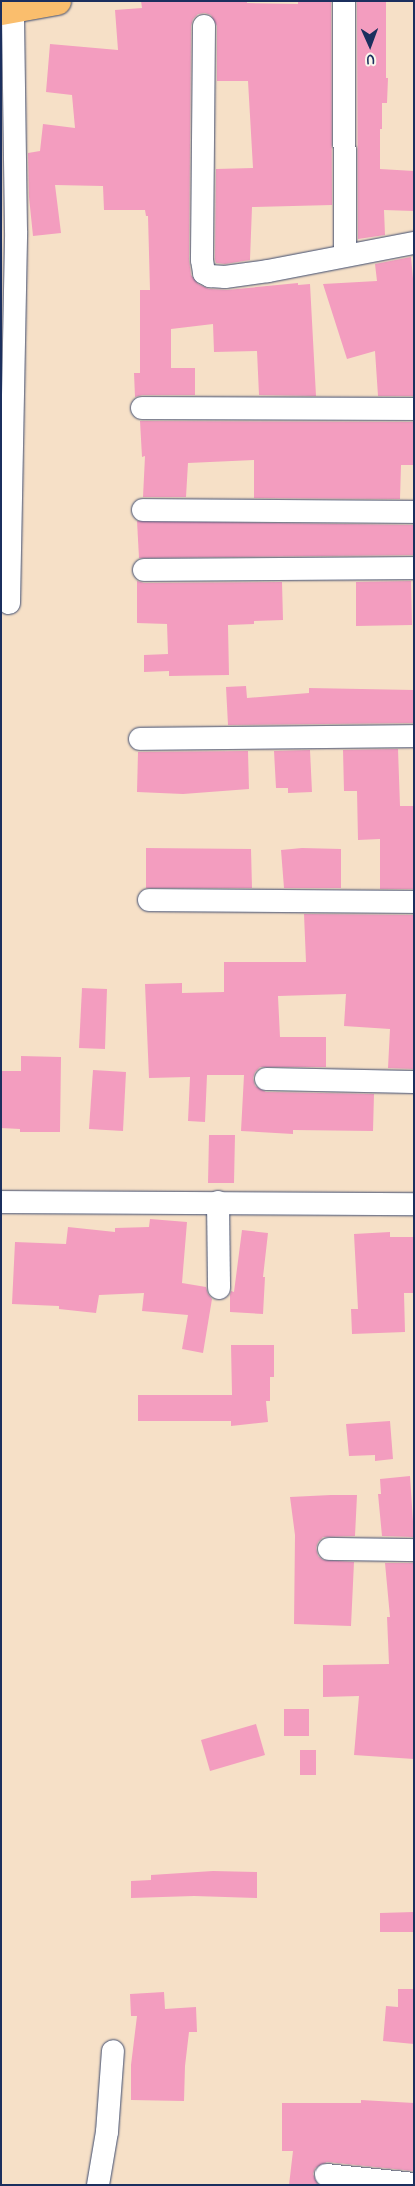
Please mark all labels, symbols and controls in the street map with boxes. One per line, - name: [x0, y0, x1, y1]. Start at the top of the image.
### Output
- north arrow: [345, 20, 395, 70]
- text: U: [366, 51, 375, 70]

